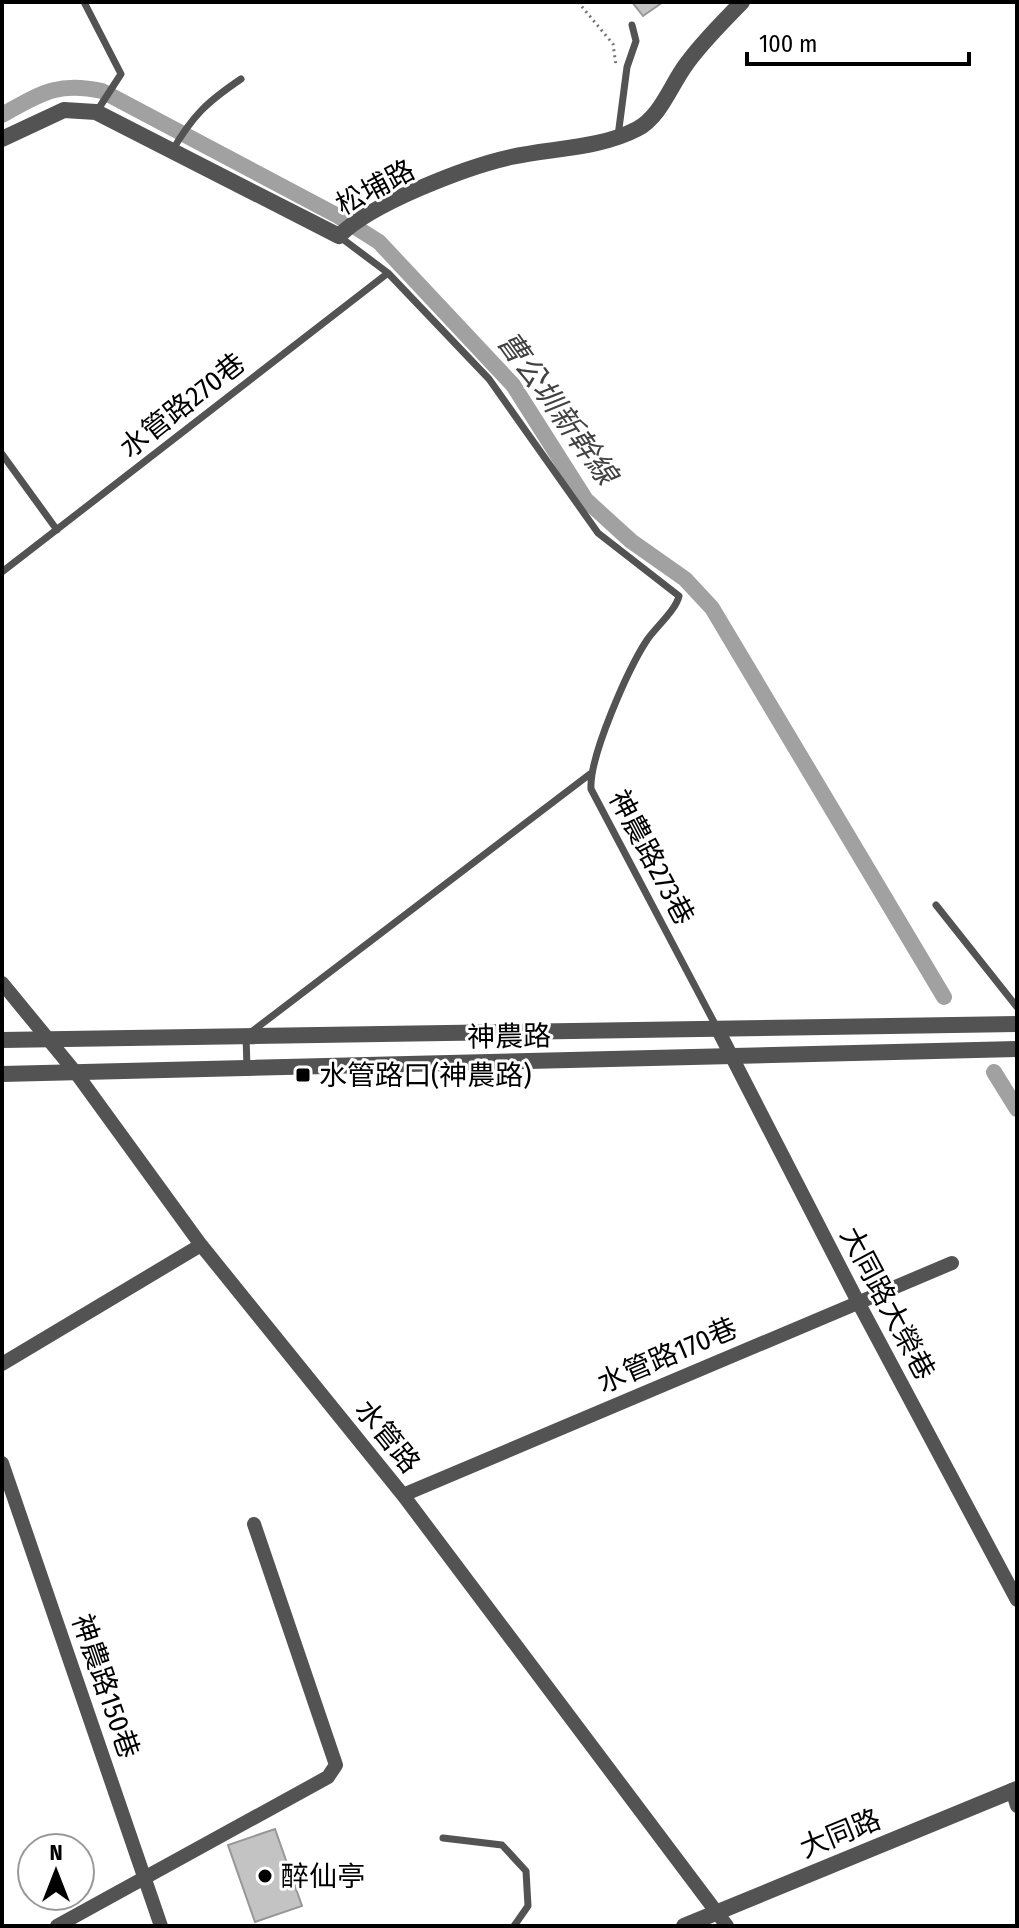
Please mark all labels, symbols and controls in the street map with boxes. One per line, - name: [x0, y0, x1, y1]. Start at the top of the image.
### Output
- scale bar: [747, 16, 969, 66]
- text: 100 m: [759, 30, 817, 58]
- street label: 松埔路: [330, 153, 420, 222]
- water label: 曹公圳新幹線: [490, 325, 626, 494]
- street label: 水管路270巷: [113, 346, 251, 465]
- street label: 神農路273巷: [602, 784, 701, 930]
- street label: 神農路: [467, 1019, 551, 1054]
- place label: 水管路口(神農路): [319, 1059, 532, 1092]
- marker: 水管路口(神農路): [294, 1066, 312, 1084]
- street label: 大同路大榮巷: [834, 1221, 942, 1385]
- street label: 水管路170巷: [592, 1311, 742, 1400]
- street label: 水管路: [348, 1393, 427, 1479]
- street label: 神農路150巷: [65, 1610, 146, 1763]
- street label: 大同路: [795, 1802, 885, 1864]
- north arrow: [16, 1832, 96, 1912]
- text: N: [49, 1839, 63, 1866]
- place label: 醉仙亭: [281, 1860, 365, 1893]
- marker: 醉仙亭: [256, 1867, 274, 1885]

